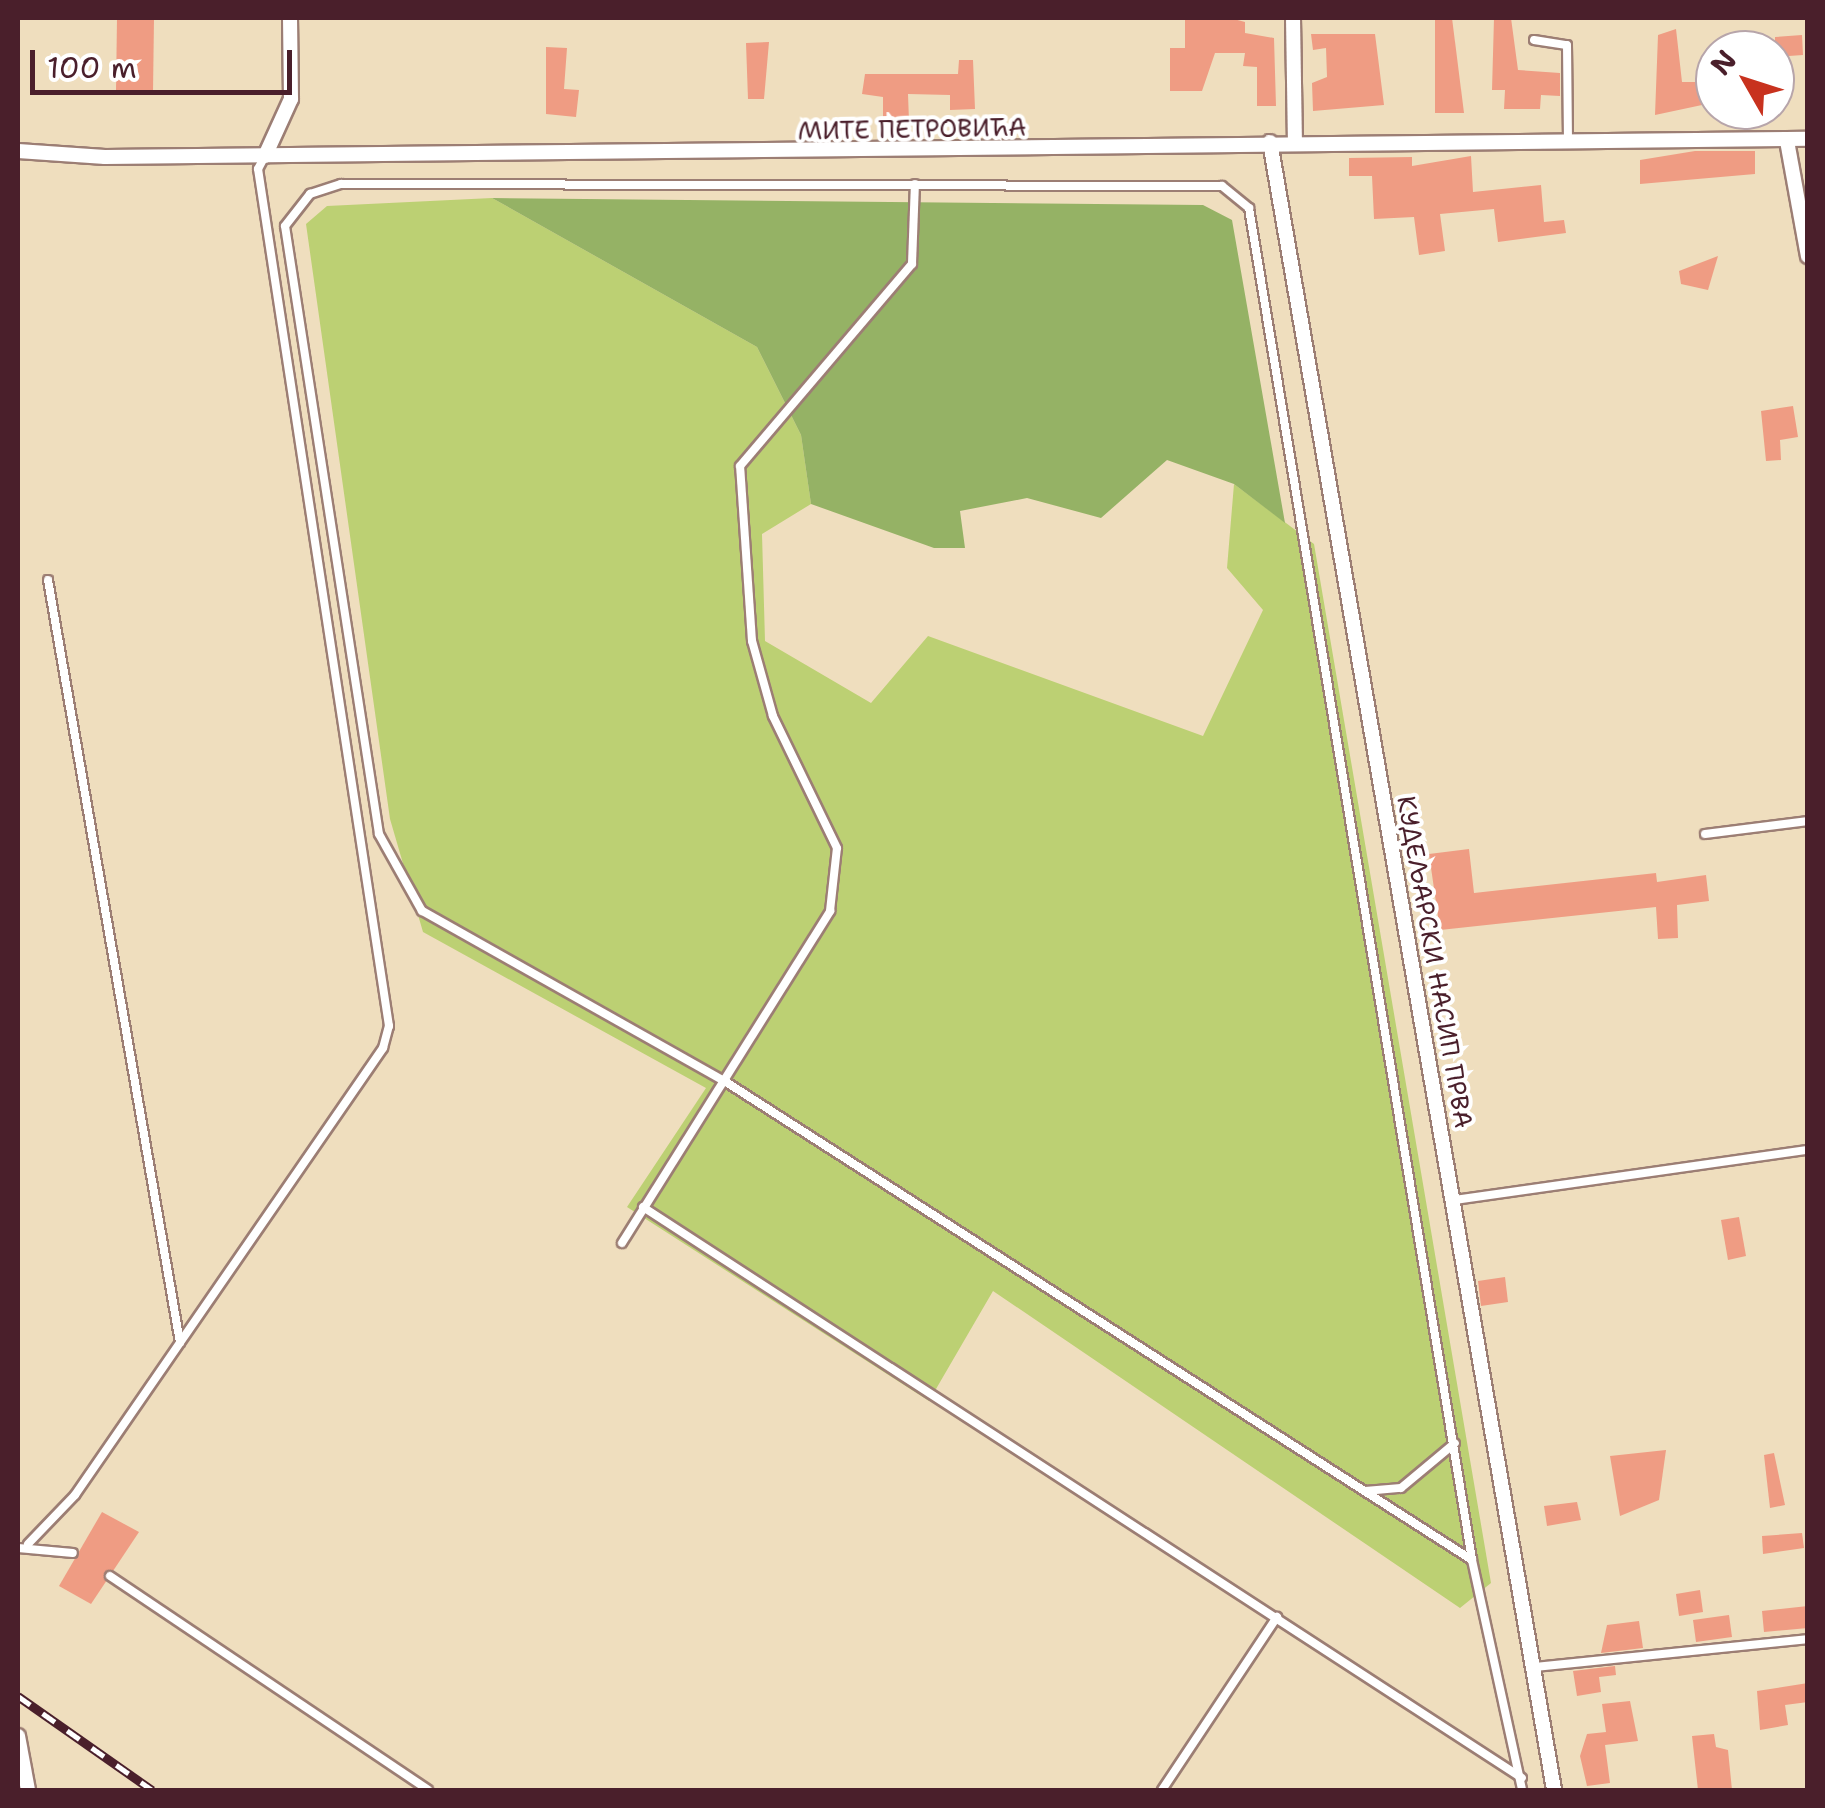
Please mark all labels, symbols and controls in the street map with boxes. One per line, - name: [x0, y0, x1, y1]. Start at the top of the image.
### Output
- scale bar: [35, 30, 298, 92]
- north arrow: [1695, 30, 1795, 130]
- text: N: [1701, 42, 1745, 83]
- text: 100 m: [47, 47, 137, 88]
- street label: МИТЕ ПЕТРОВИЋА: [797, 112, 1027, 146]
- street label: КУДЕЉАРСКИ НАСИП ПРВА: [1391, 793, 1479, 1131]

